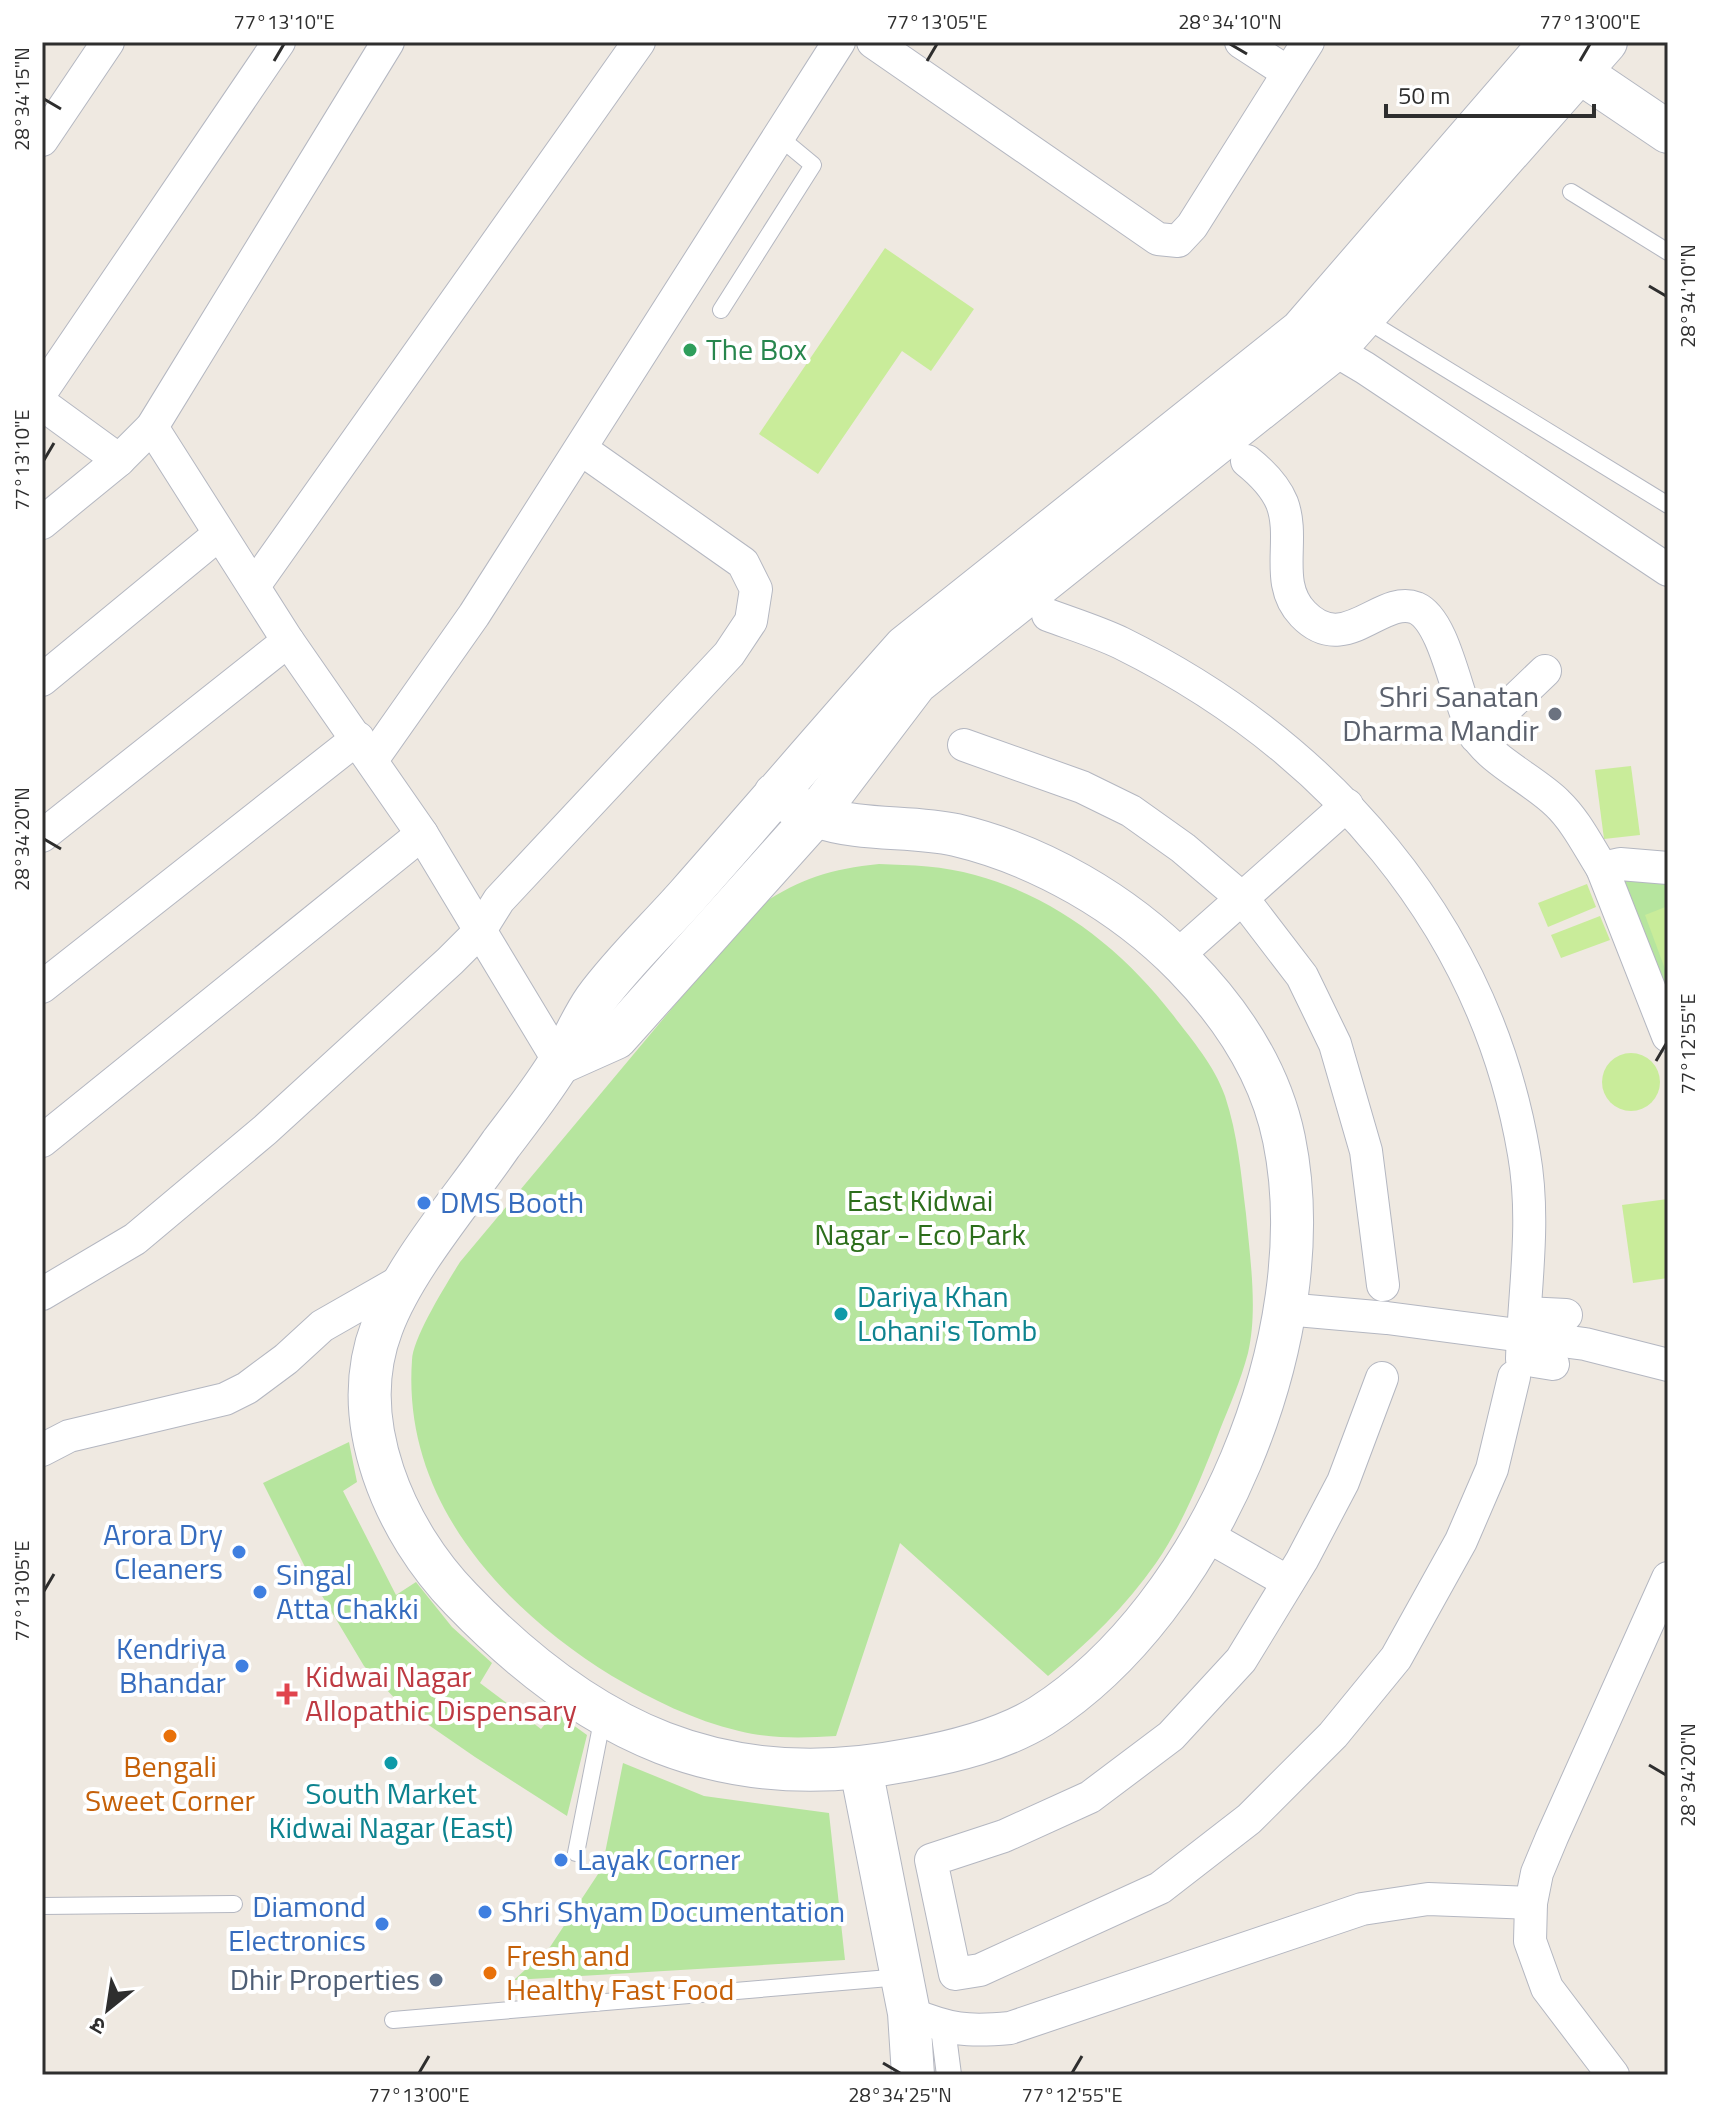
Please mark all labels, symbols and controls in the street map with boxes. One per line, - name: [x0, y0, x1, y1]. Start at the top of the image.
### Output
- text: 77°13'10"E: [233, 6, 335, 37]
- text: 77°13'05"E: [886, 6, 988, 37]
- text: 28°34'10"N: [1178, 6, 1282, 37]
- text: 77°13'00"E: [1539, 6, 1641, 37]
- text: 28°34'15"N: [6, 47, 37, 151]
- scale bar: [1386, 68, 1594, 118]
- text: 50 m: [1398, 77, 1450, 113]
- text: 28°34'10"N: [1672, 244, 1703, 348]
- place label: The Box: [706, 326, 807, 372]
- marker: The Box: [681, 341, 699, 359]
- text: 77°13'10"E: [6, 409, 37, 511]
- place label: Shri Sanatan Dharma Mandir: [1342, 673, 1539, 753]
- marker: Shri Sanatan Dharma Mandir: [1546, 705, 1564, 723]
- text: 28°34'20"N: [6, 787, 37, 891]
- text: 77°12'55"E: [1672, 993, 1703, 1095]
- park label: East Kidwai Nagar - Eco Park: [814, 1177, 1026, 1257]
- place label: DMS Booth: [440, 1179, 584, 1225]
- marker: DMS Booth: [415, 1194, 433, 1212]
- place label: Dariya Khan Lohani's Tomb: [857, 1273, 1037, 1353]
- marker: Dariya Khan Lohani's Tomb: [832, 1305, 850, 1323]
- place label: Arora Dry Cleaners: [103, 1511, 223, 1591]
- text: 77°13'05"E: [6, 1540, 37, 1642]
- marker: Arora Dry Cleaners: [230, 1543, 248, 1561]
- place label: Singal Atta Chakki: [276, 1551, 419, 1631]
- marker: Singal Atta Chakki: [251, 1583, 269, 1601]
- place label: Kendriya Bhandar: [116, 1625, 226, 1705]
- place label: Kidwai Nagar Allopathic Dispensary: [305, 1653, 577, 1733]
- marker: Kendriya Bhandar: [233, 1657, 251, 1675]
- marker: Kidwai Nagar Allopathic Dispensary: [276, 1683, 298, 1705]
- text: 28°34'20"N: [1672, 1723, 1703, 1827]
- marker: Bengali Sweet Corner: [161, 1727, 179, 1745]
- place label: Bengali Sweet Corner: [85, 1743, 255, 1823]
- marker: South Market Kidwai Nagar (East): [382, 1754, 400, 1772]
- place label: South Market Kidwai Nagar (East): [268, 1770, 514, 1850]
- place label: Layak Corner: [577, 1836, 740, 1882]
- marker: Layak Corner: [552, 1851, 570, 1869]
- place label: Diamond Electronics: [228, 1883, 366, 1963]
- place label: Shri Shyam Documentation: [501, 1888, 845, 1934]
- marker: Shri Shyam Documentation: [476, 1903, 494, 1921]
- marker: Diamond Electronics: [373, 1915, 391, 1933]
- place label: Fresh and Healthy Fast Food: [506, 1932, 734, 2012]
- place label: Dhir Properties: [230, 1956, 420, 2002]
- marker: Fresh and Healthy Fast Food: [481, 1964, 499, 1982]
- north arrow: [68, 1969, 148, 2049]
- marker: Dhir Properties: [427, 1971, 445, 1989]
- text: उ: [83, 2008, 112, 2044]
- text: 77°13'00"E: [368, 2079, 470, 2110]
- text: 28°34'25"N: [848, 2079, 952, 2110]
- text: 77°12'55"E: [1021, 2079, 1123, 2110]

